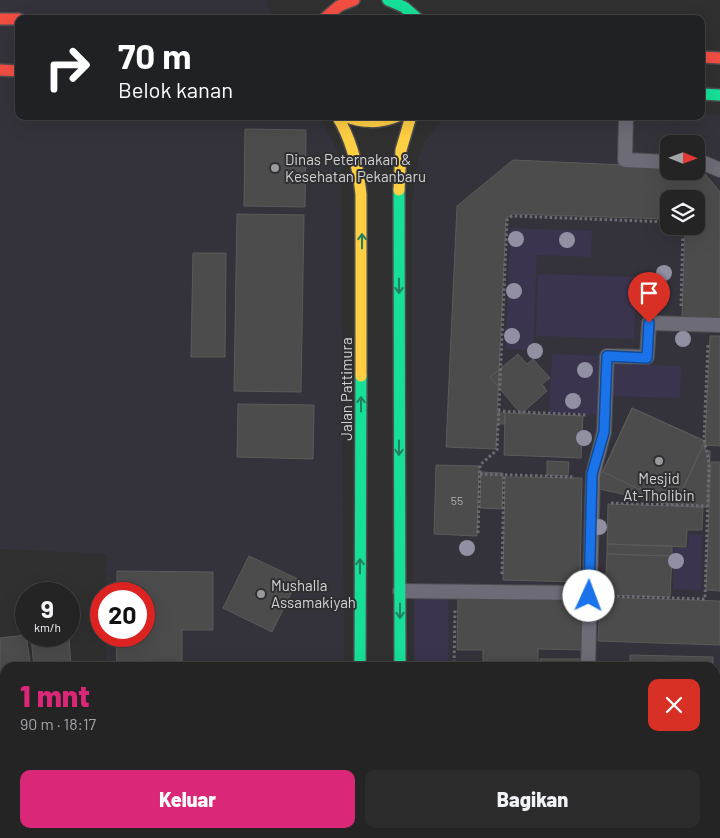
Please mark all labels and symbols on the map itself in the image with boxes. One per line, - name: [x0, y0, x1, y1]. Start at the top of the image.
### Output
- north arrow: [660, 135, 705, 180]
- place label: Dinas Peternakan & Kesehatan Pekanbaru: [285, 150, 426, 185]
- marker: Dinas Peternakan & Kesehatan Pekanbaru: [269, 162, 281, 174]
- one-way arrow: [357, 234, 367, 250]
- pin: [628, 272, 670, 323]
- one-way arrow: [394, 278, 404, 294]
- street label: Jalan Pattimura: [337, 337, 355, 441]
- one-way arrow: [356, 396, 366, 412]
- one-way arrow: [394, 440, 404, 456]
- marker: Mesjid At-Tholibin: [653, 455, 665, 467]
- place label: Mesjid At-Tholibin: [623, 469, 695, 504]
- house number: 55: [451, 493, 463, 507]
- one-way arrow: [356, 559, 365, 575]
- position arrow: [562, 569, 614, 621]
- place label: Mushalla Assamakiyah: [271, 576, 356, 611]
- speed limit sign: 20: [90, 582, 155, 647]
- marker: Mushalla Assamakiyah: [255, 588, 267, 600]
- one-way arrow: [395, 602, 405, 619]

